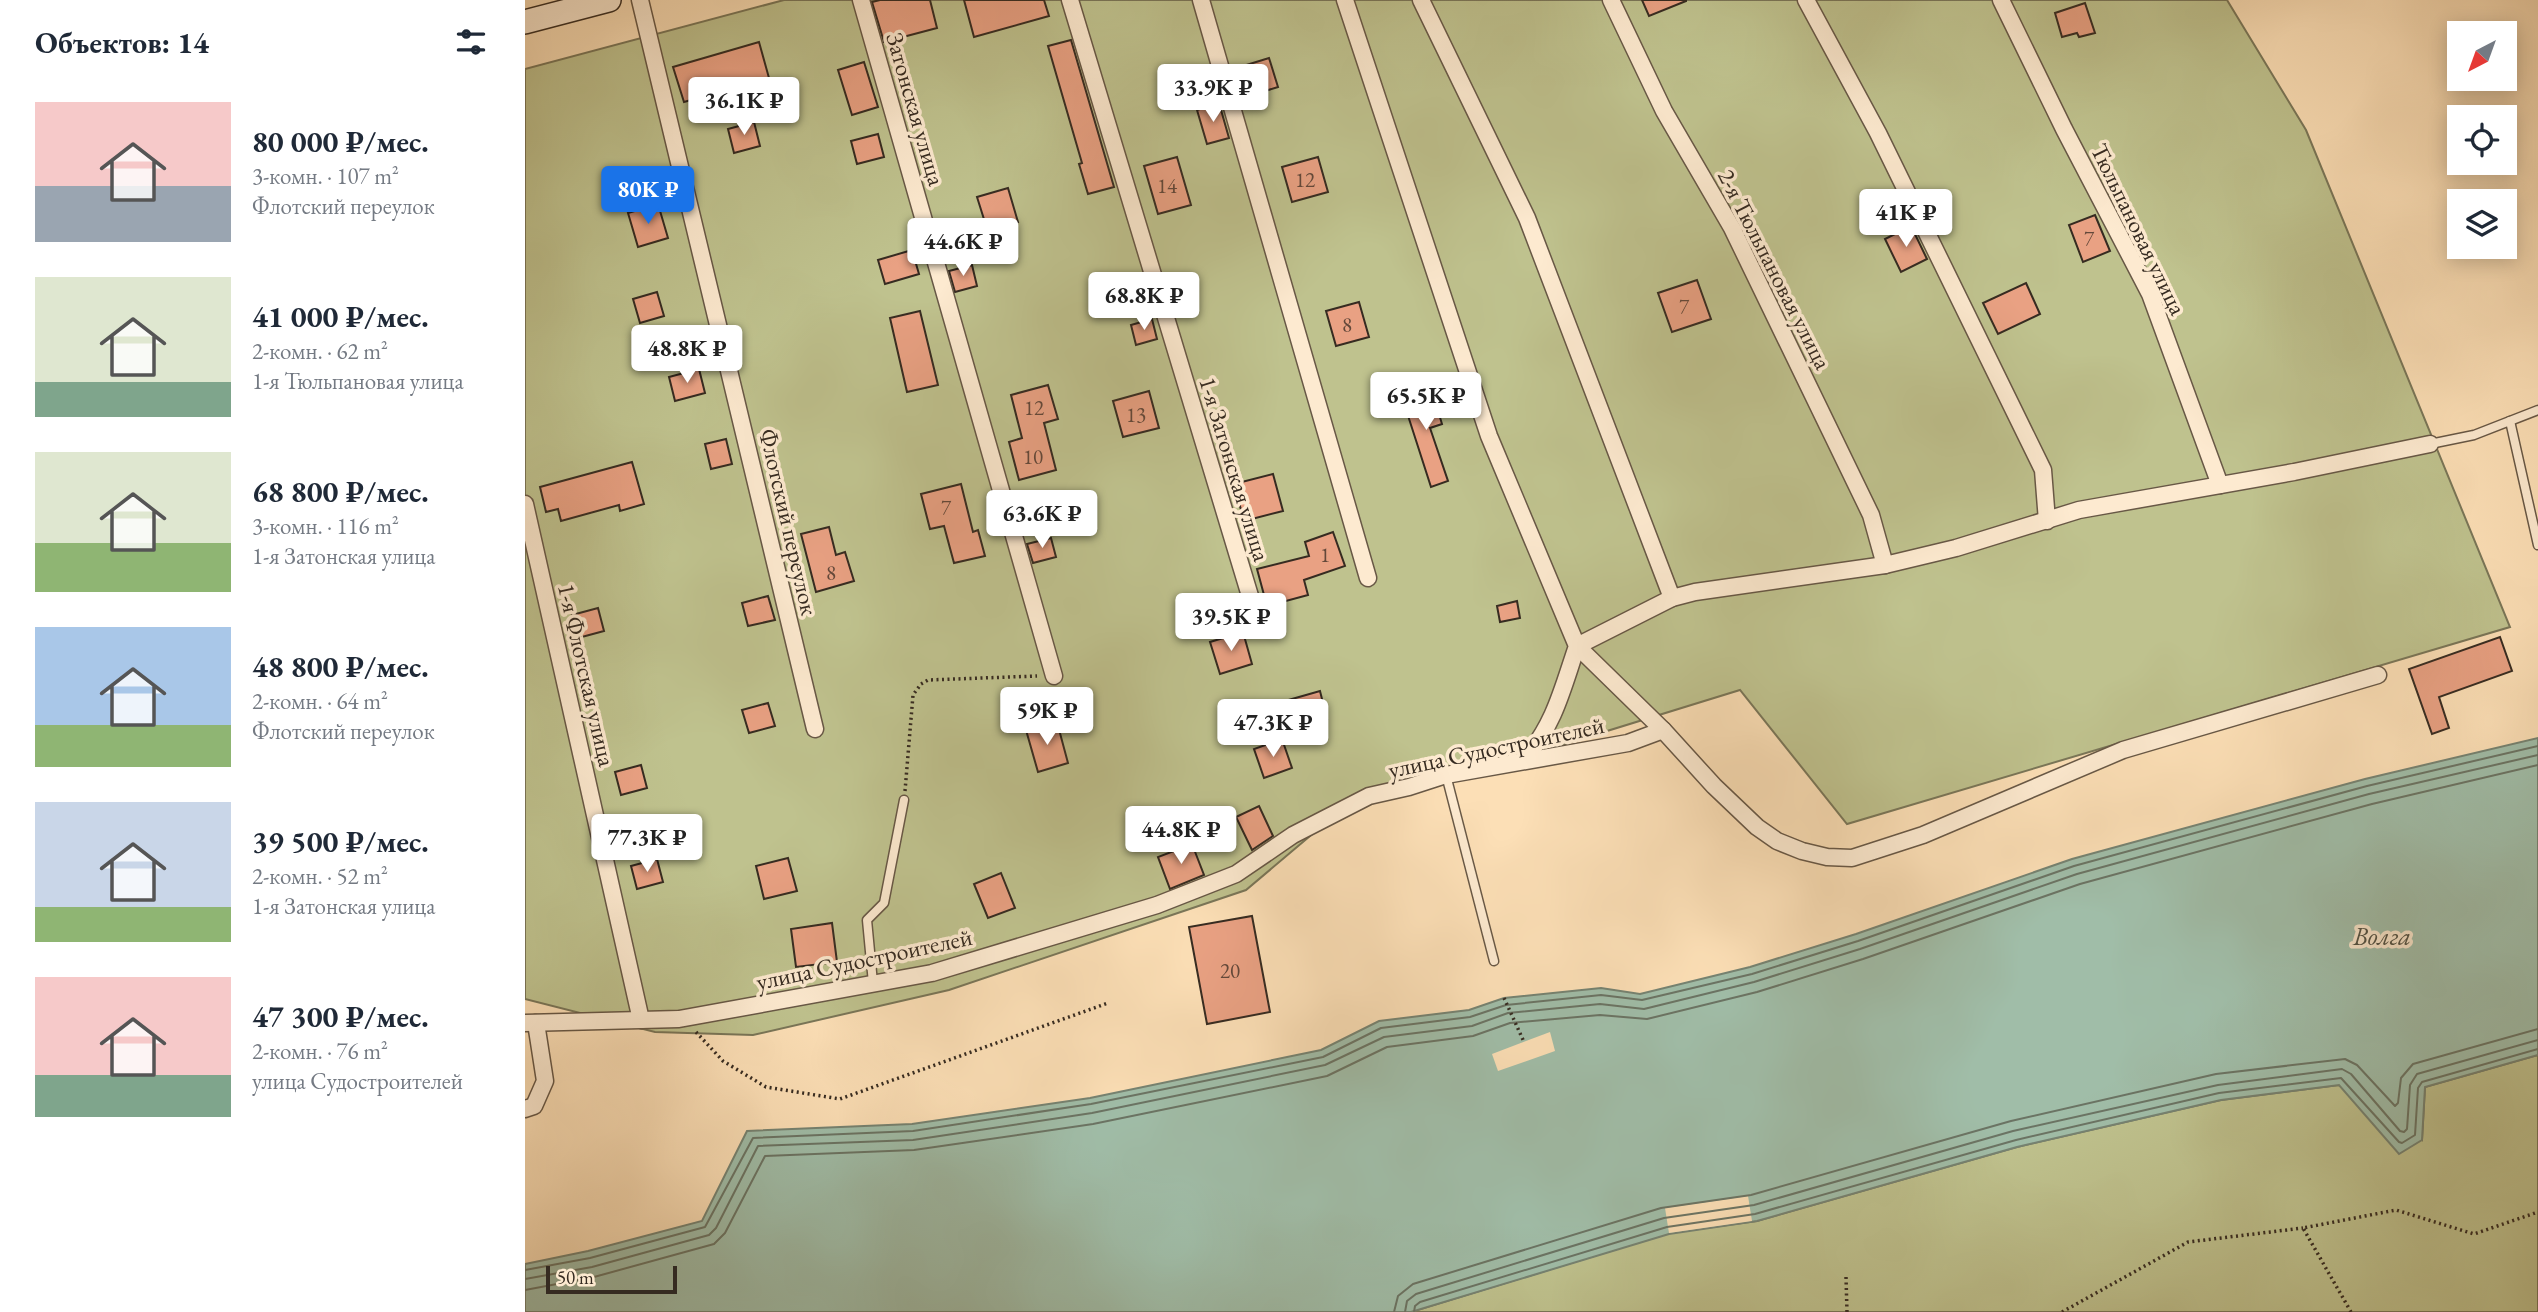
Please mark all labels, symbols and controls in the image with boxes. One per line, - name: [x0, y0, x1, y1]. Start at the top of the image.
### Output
- north arrow: [2447, 21, 2517, 91]
- map controls: [2447, 21, 2517, 259]
- text: Объектов: 14: [35, 23, 209, 62]
- icon: filters: [452, 23, 490, 61]
- street label: Затонская улица: [879, 29, 953, 189]
- pin: 33.9K ₽: [1148, 64, 1278, 124]
- text: 33.9K ₽: [1173, 72, 1253, 102]
- pin: 36.1K ₽: [679, 78, 809, 137]
- text: 36.1K ₽: [704, 85, 784, 115]
- button: locate: [2447, 105, 2517, 175]
- text: 80 000 ₽/мес.: [252, 122, 429, 161]
- icon: home: [91, 130, 175, 214]
- street label: Тюльпановая улица: [2084, 138, 2194, 320]
- text: 3-комн. · 107 m²: [252, 161, 399, 191]
- street label: 2-я Тюльпановая улица: [1711, 164, 1839, 375]
- pin: 80K ₽: [599, 166, 697, 226]
- house number: 12: [1295, 166, 1315, 193]
- house number: 14: [1157, 172, 1178, 199]
- text: 80K ₽: [617, 174, 679, 204]
- button: layers: [2447, 189, 2517, 259]
- pin: 41K ₽: [1857, 190, 1955, 249]
- text: Флотский переулок: [252, 191, 435, 221]
- text: 41K ₽: [1875, 197, 1937, 227]
- pin: 44.6K ₽: [898, 218, 1028, 278]
- house number: 7: [2084, 225, 2095, 252]
- text: 44.6K ₽: [923, 226, 1003, 256]
- pin: 68.8K ₽: [1079, 272, 1209, 332]
- text: 68.8K ₽: [1104, 280, 1184, 310]
- house number: 7: [1679, 293, 1690, 320]
- text: 41 000 ₽/мес.: [252, 297, 429, 336]
- icon: home: [91, 305, 175, 389]
- house number: 8: [1342, 311, 1352, 338]
- pin: 48.8K ₽: [622, 326, 752, 385]
- text: 48.8K ₽: [647, 333, 727, 363]
- text: 2-комн. · 62 m²: [252, 336, 388, 366]
- text: 1-я Тюльпановая улица: [252, 366, 464, 396]
- pin: 65.5K ₽: [1361, 372, 1491, 432]
- street label: 1-я Затонская улица: [1192, 373, 1278, 565]
- text: 65.5K ₽: [1386, 380, 1466, 410]
- house number: 12: [1024, 394, 1044, 421]
- house number: 13: [1126, 401, 1146, 428]
- street label: Флотский переулок: [752, 426, 826, 619]
- house number: 10: [1023, 443, 1043, 470]
- text: 68 800 ₽/мес.: [252, 472, 429, 511]
- icon: home: [91, 480, 175, 564]
- pin: 63.6K ₽: [977, 490, 1107, 550]
- house number: 7: [941, 494, 952, 521]
- text: 63.6K ₽: [1002, 498, 1082, 528]
- text: 3-комн. · 116 m²: [252, 511, 399, 541]
- text: 1-я Затонская улица: [252, 541, 435, 571]
- house number: 1: [1320, 541, 1330, 568]
- house number: 8: [826, 559, 836, 586]
- street label: 1-я Флотская улица: [551, 580, 623, 770]
- pin: 39.5K ₽: [1166, 594, 1296, 653]
- text: 39.5K ₽: [1191, 601, 1271, 631]
- text: 48 800 ₽/мес.: [252, 647, 429, 686]
- icon: home: [91, 655, 175, 739]
- text: 2-комн. · 64 m²: [252, 686, 388, 716]
- pin: 59K ₽: [998, 688, 1096, 747]
- text: 59K ₽: [1016, 695, 1078, 725]
- pin: 47.3K ₽: [1208, 700, 1338, 759]
- text: 47.3K ₽: [1233, 707, 1313, 737]
- street label: улица Судостроителей: [1385, 709, 1607, 785]
- text: Флотский переулок: [252, 716, 435, 746]
- pin: 44.8K ₽: [1116, 806, 1246, 866]
- pin: 77.3K ₽: [582, 814, 712, 874]
- text: 44.8K ₽: [1141, 814, 1221, 844]
- text: 39 500 ₽/мес.: [252, 822, 429, 861]
- text: 77.3K ₽: [607, 822, 687, 852]
- icon: home: [91, 830, 175, 914]
- text: 2-комн. · 52 m²: [252, 861, 388, 891]
- text: 1-я Затонская улица: [252, 891, 435, 921]
- water label: Волга: [2352, 919, 2411, 953]
- street label: улица Судостроителей: [753, 921, 975, 997]
- house number: 20: [1220, 957, 1240, 984]
- text: 47 300 ₽/мес.: [252, 997, 429, 1036]
- icon: home: [91, 1005, 175, 1089]
- text: 2-комн. · 76 m²: [252, 1036, 388, 1066]
- text: улица Судостроителей: [252, 1066, 463, 1096]
- scale bar: [546, 1263, 677, 1295]
- text: 50 m: [557, 1265, 594, 1290]

